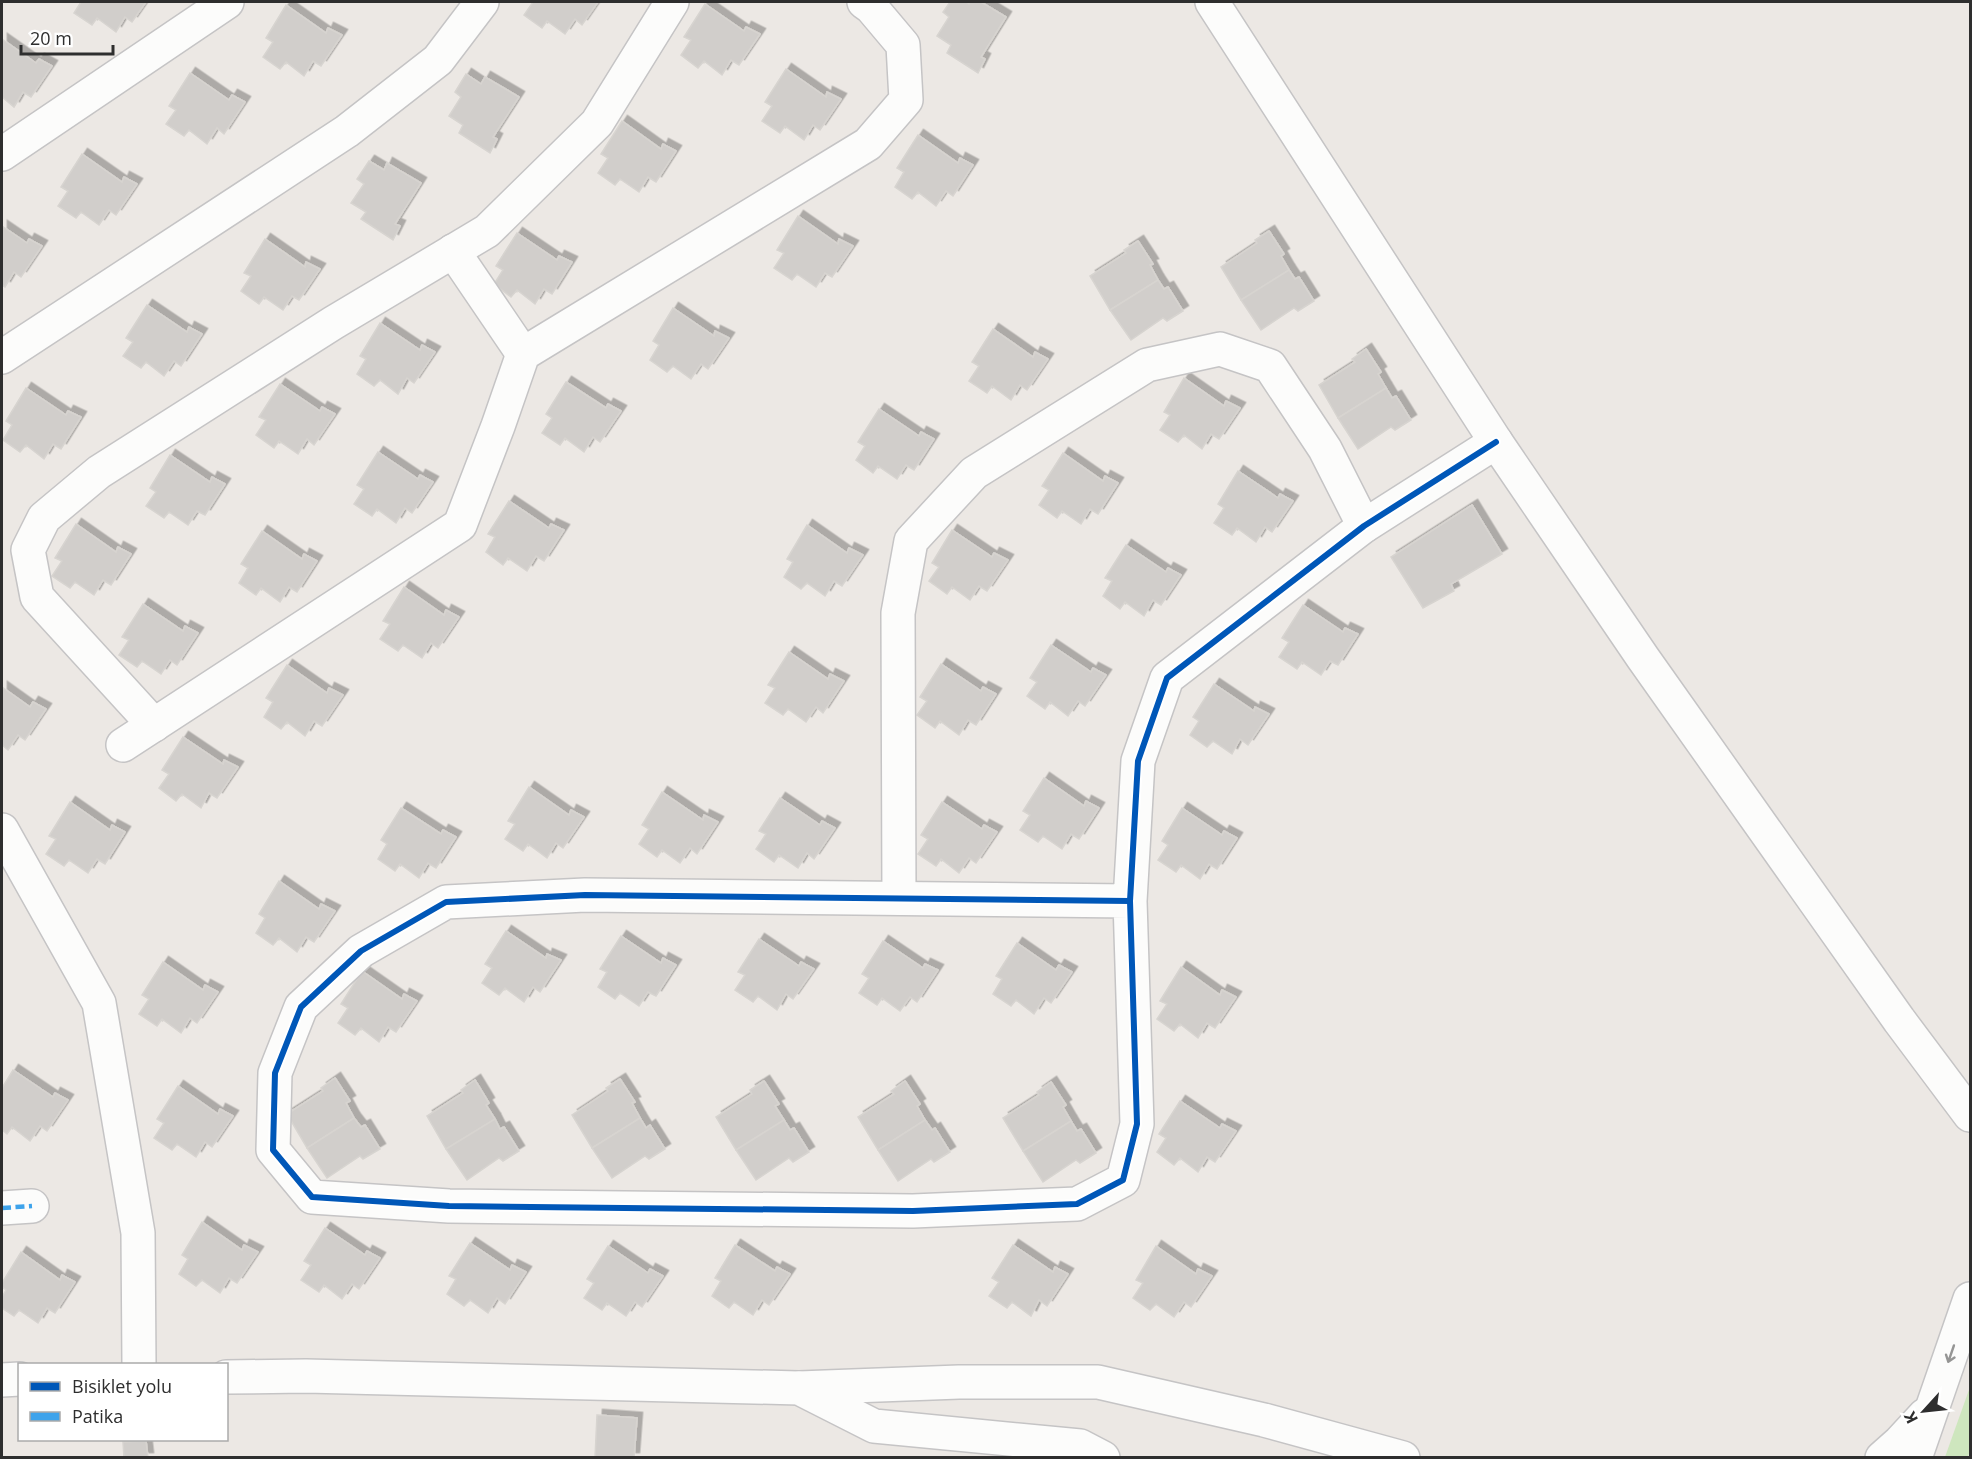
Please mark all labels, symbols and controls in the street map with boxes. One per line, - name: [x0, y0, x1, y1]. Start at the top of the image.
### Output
- scale bar: [21, 18, 112, 56]
- text: 20 m: [30, 26, 72, 50]
- one-way arrow: [1945, 1345, 1956, 1363]
- legend: [18, 1363, 228, 1441]
- text: Bisiklet yolu: [72, 1374, 172, 1398]
- north arrow: [1894, 1381, 1954, 1441]
- text: Patika: [72, 1404, 123, 1428]
- text: K: [1898, 1408, 1923, 1428]

